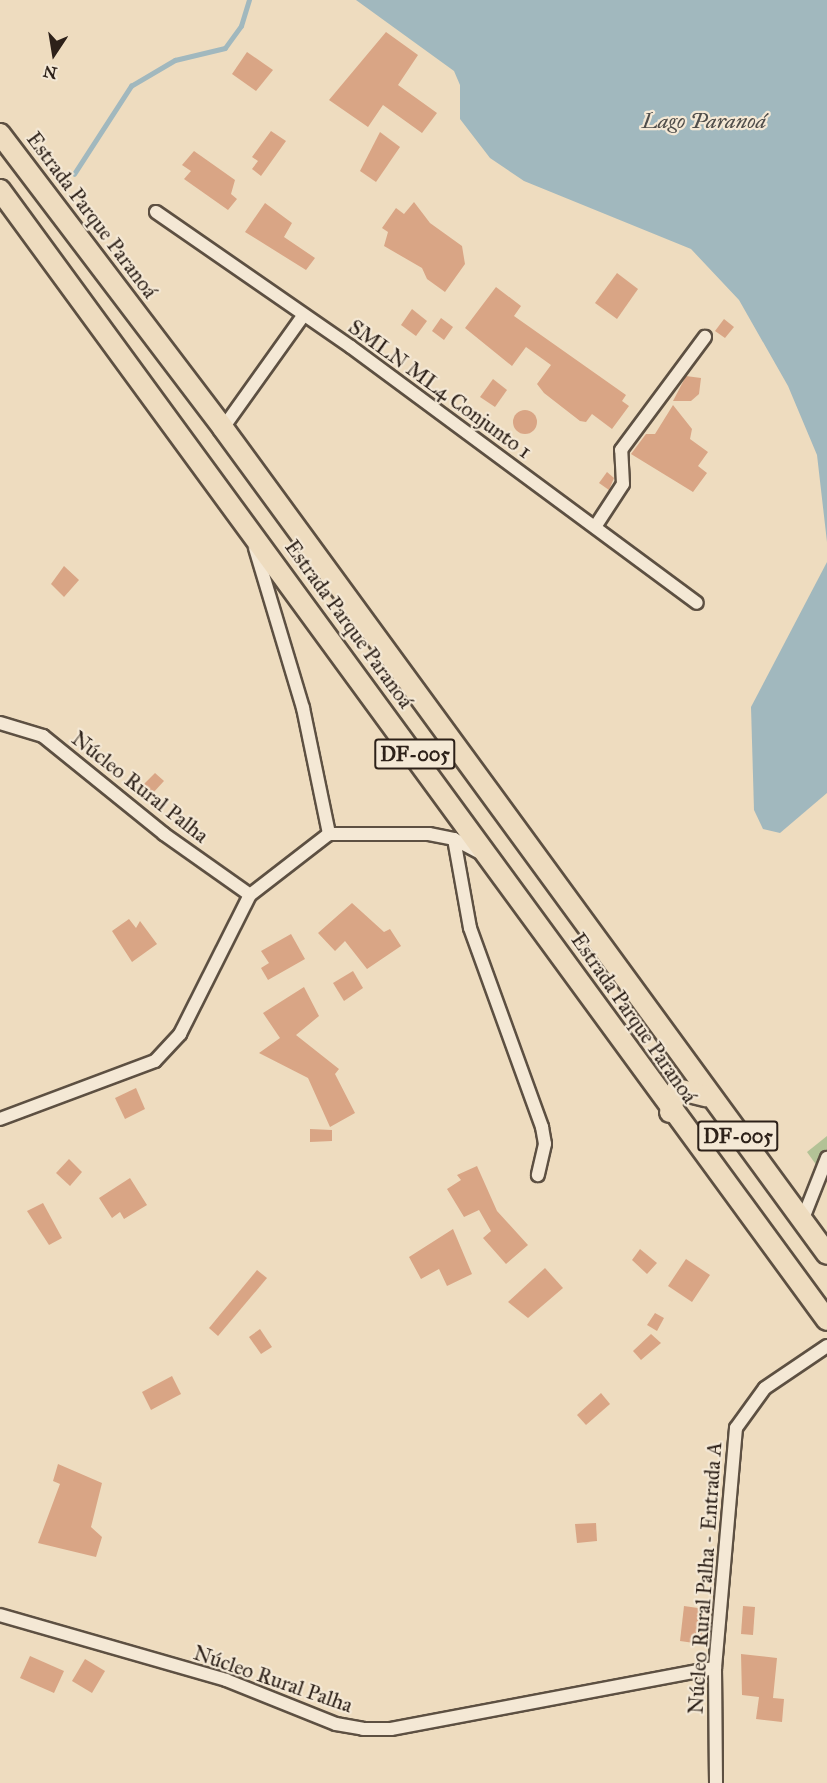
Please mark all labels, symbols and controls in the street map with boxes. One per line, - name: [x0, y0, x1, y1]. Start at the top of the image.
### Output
- north arrow: [24, 24, 84, 84]
- text: N: [42, 61, 59, 83]
- water label: Lago Paranoá: [642, 108, 766, 134]
- street label: Estrada Parque Paranoá: [21, 127, 163, 303]
- street label: SMLN ML4 Conjunto 1: [344, 314, 536, 464]
- street label: Estrada Parque Paranoá: [279, 535, 419, 713]
- street label: Núcleo Rural Palha: [67, 726, 213, 848]
- road number: DF-005: [373, 737, 457, 771]
- street label: Estrada Parque Paranoá: [566, 928, 702, 1108]
- road number: DF-005: [696, 1119, 780, 1153]
- street label: Núcleo Rural Palha - Entrada A: [683, 1441, 727, 1715]
- street label: Núcleo Rural Palha: [190, 1640, 356, 1718]

